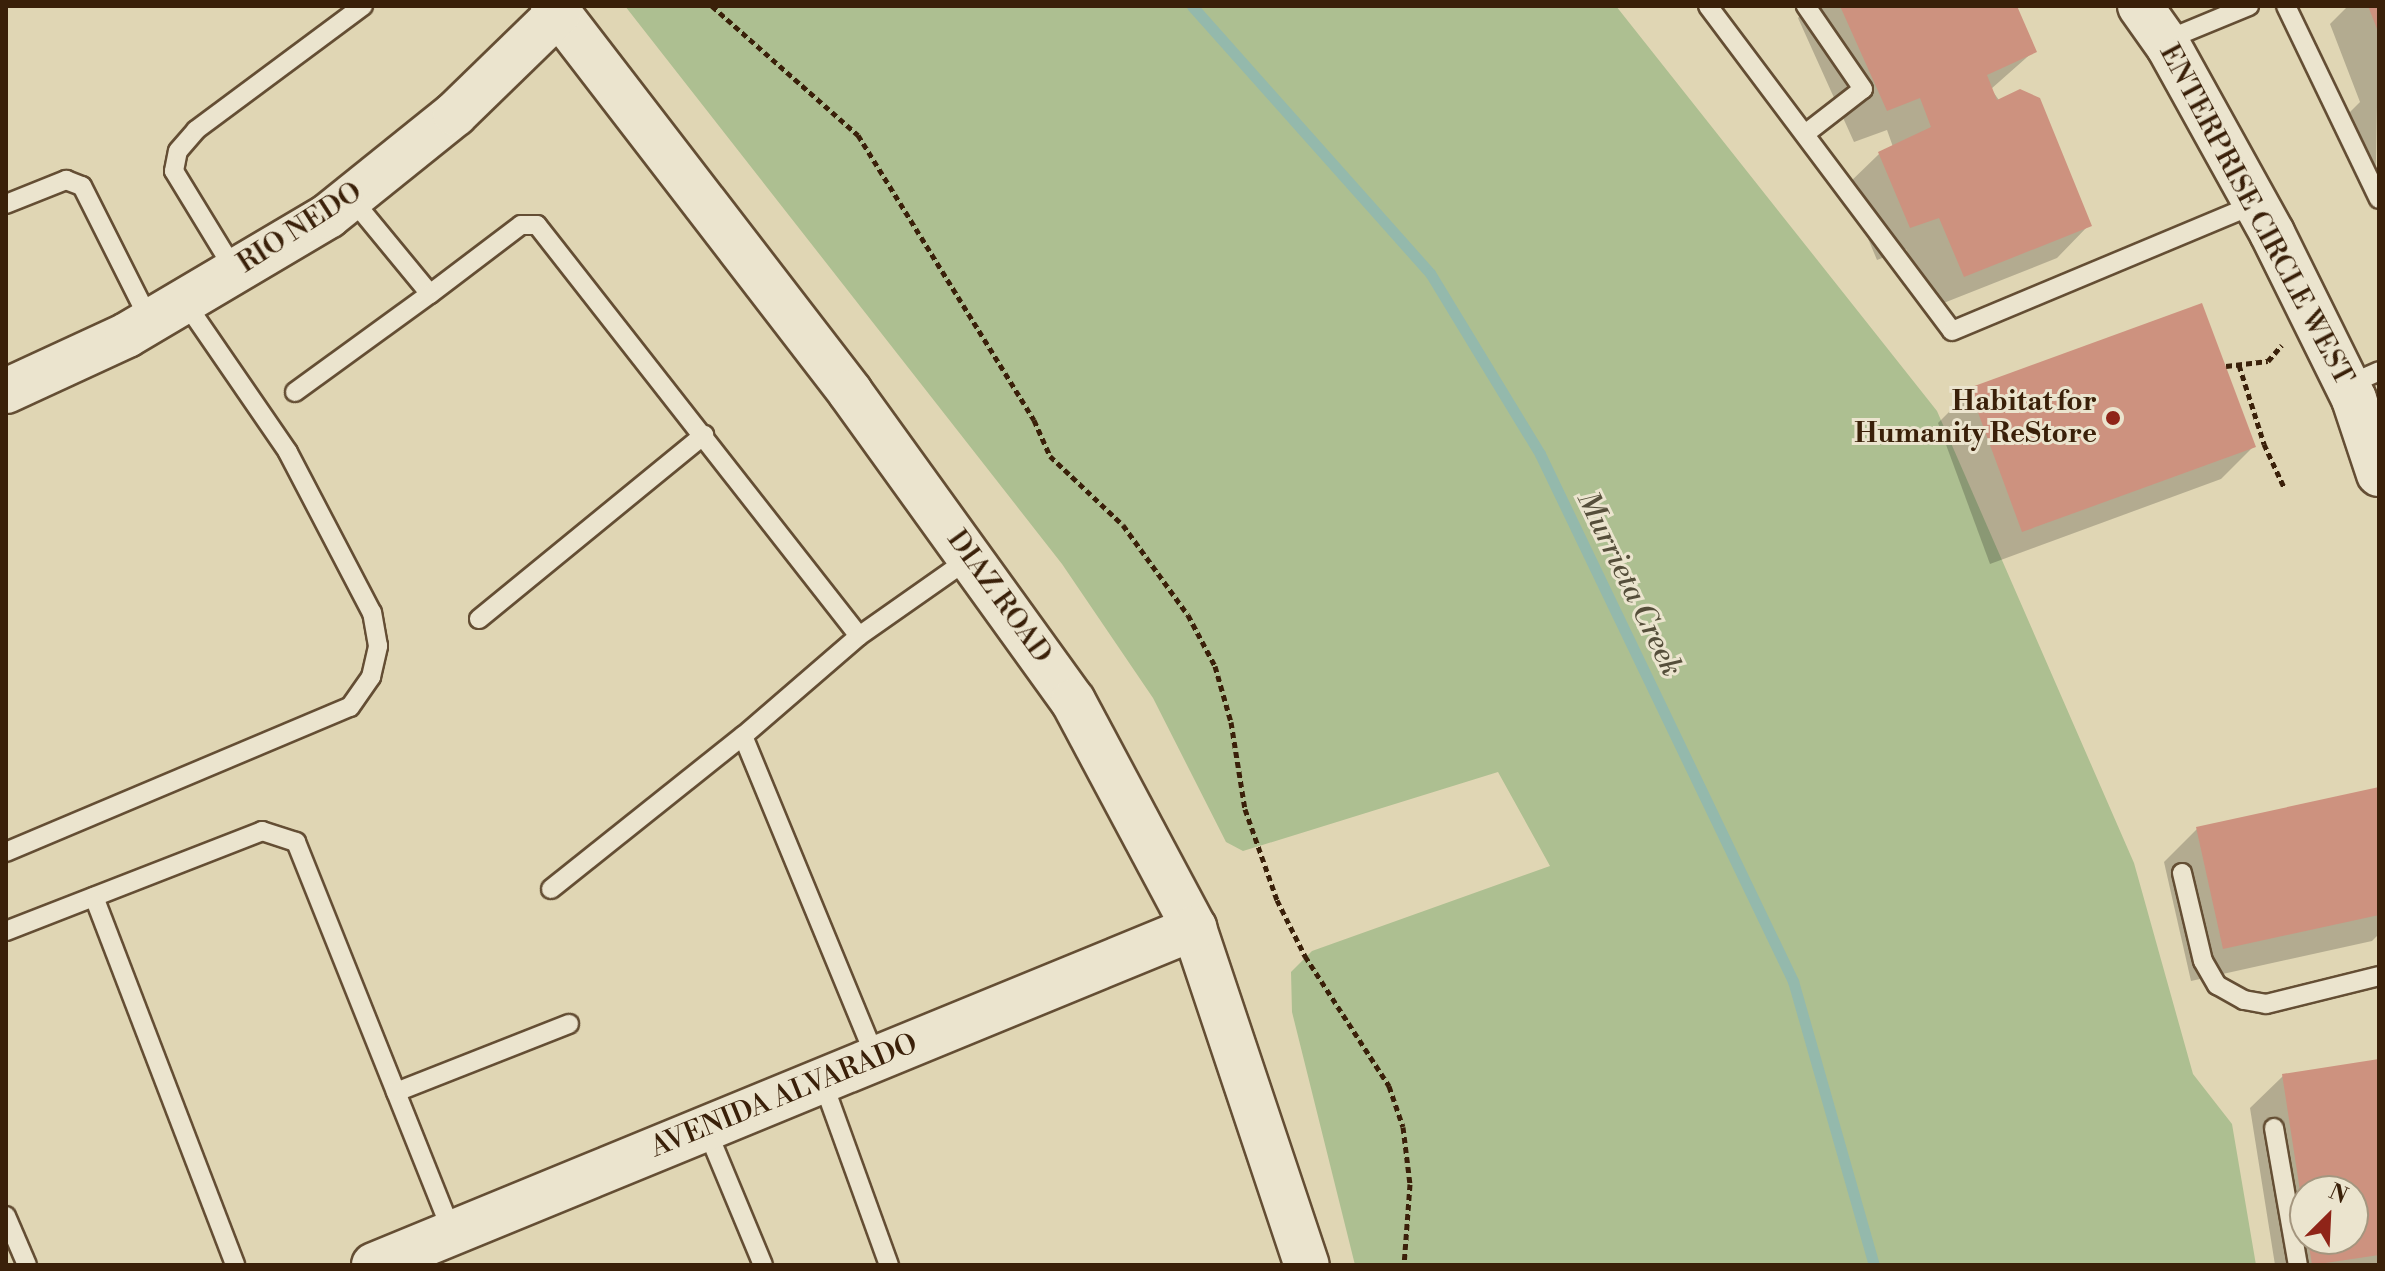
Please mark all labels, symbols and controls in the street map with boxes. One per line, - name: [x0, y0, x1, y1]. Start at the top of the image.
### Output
- street label: ENTERPRISE CIRCLE WEST: [2152, 39, 2360, 391]
- street label: RIO NEDO: [232, 175, 368, 281]
- place label: Habitat for Humanity ReStore: [1854, 385, 2097, 451]
- marker: Habitat for Humanity ReStore: [2104, 409, 2122, 427]
- water label: Murrieta Creek: [1569, 485, 1689, 683]
- street label: DIAZ ROAD: [940, 524, 1058, 670]
- street label: AVENIDA ALVARADO: [646, 1027, 922, 1165]
- north arrow: [2289, 1175, 2369, 1255]
- text: N: [2325, 1179, 2352, 1210]

